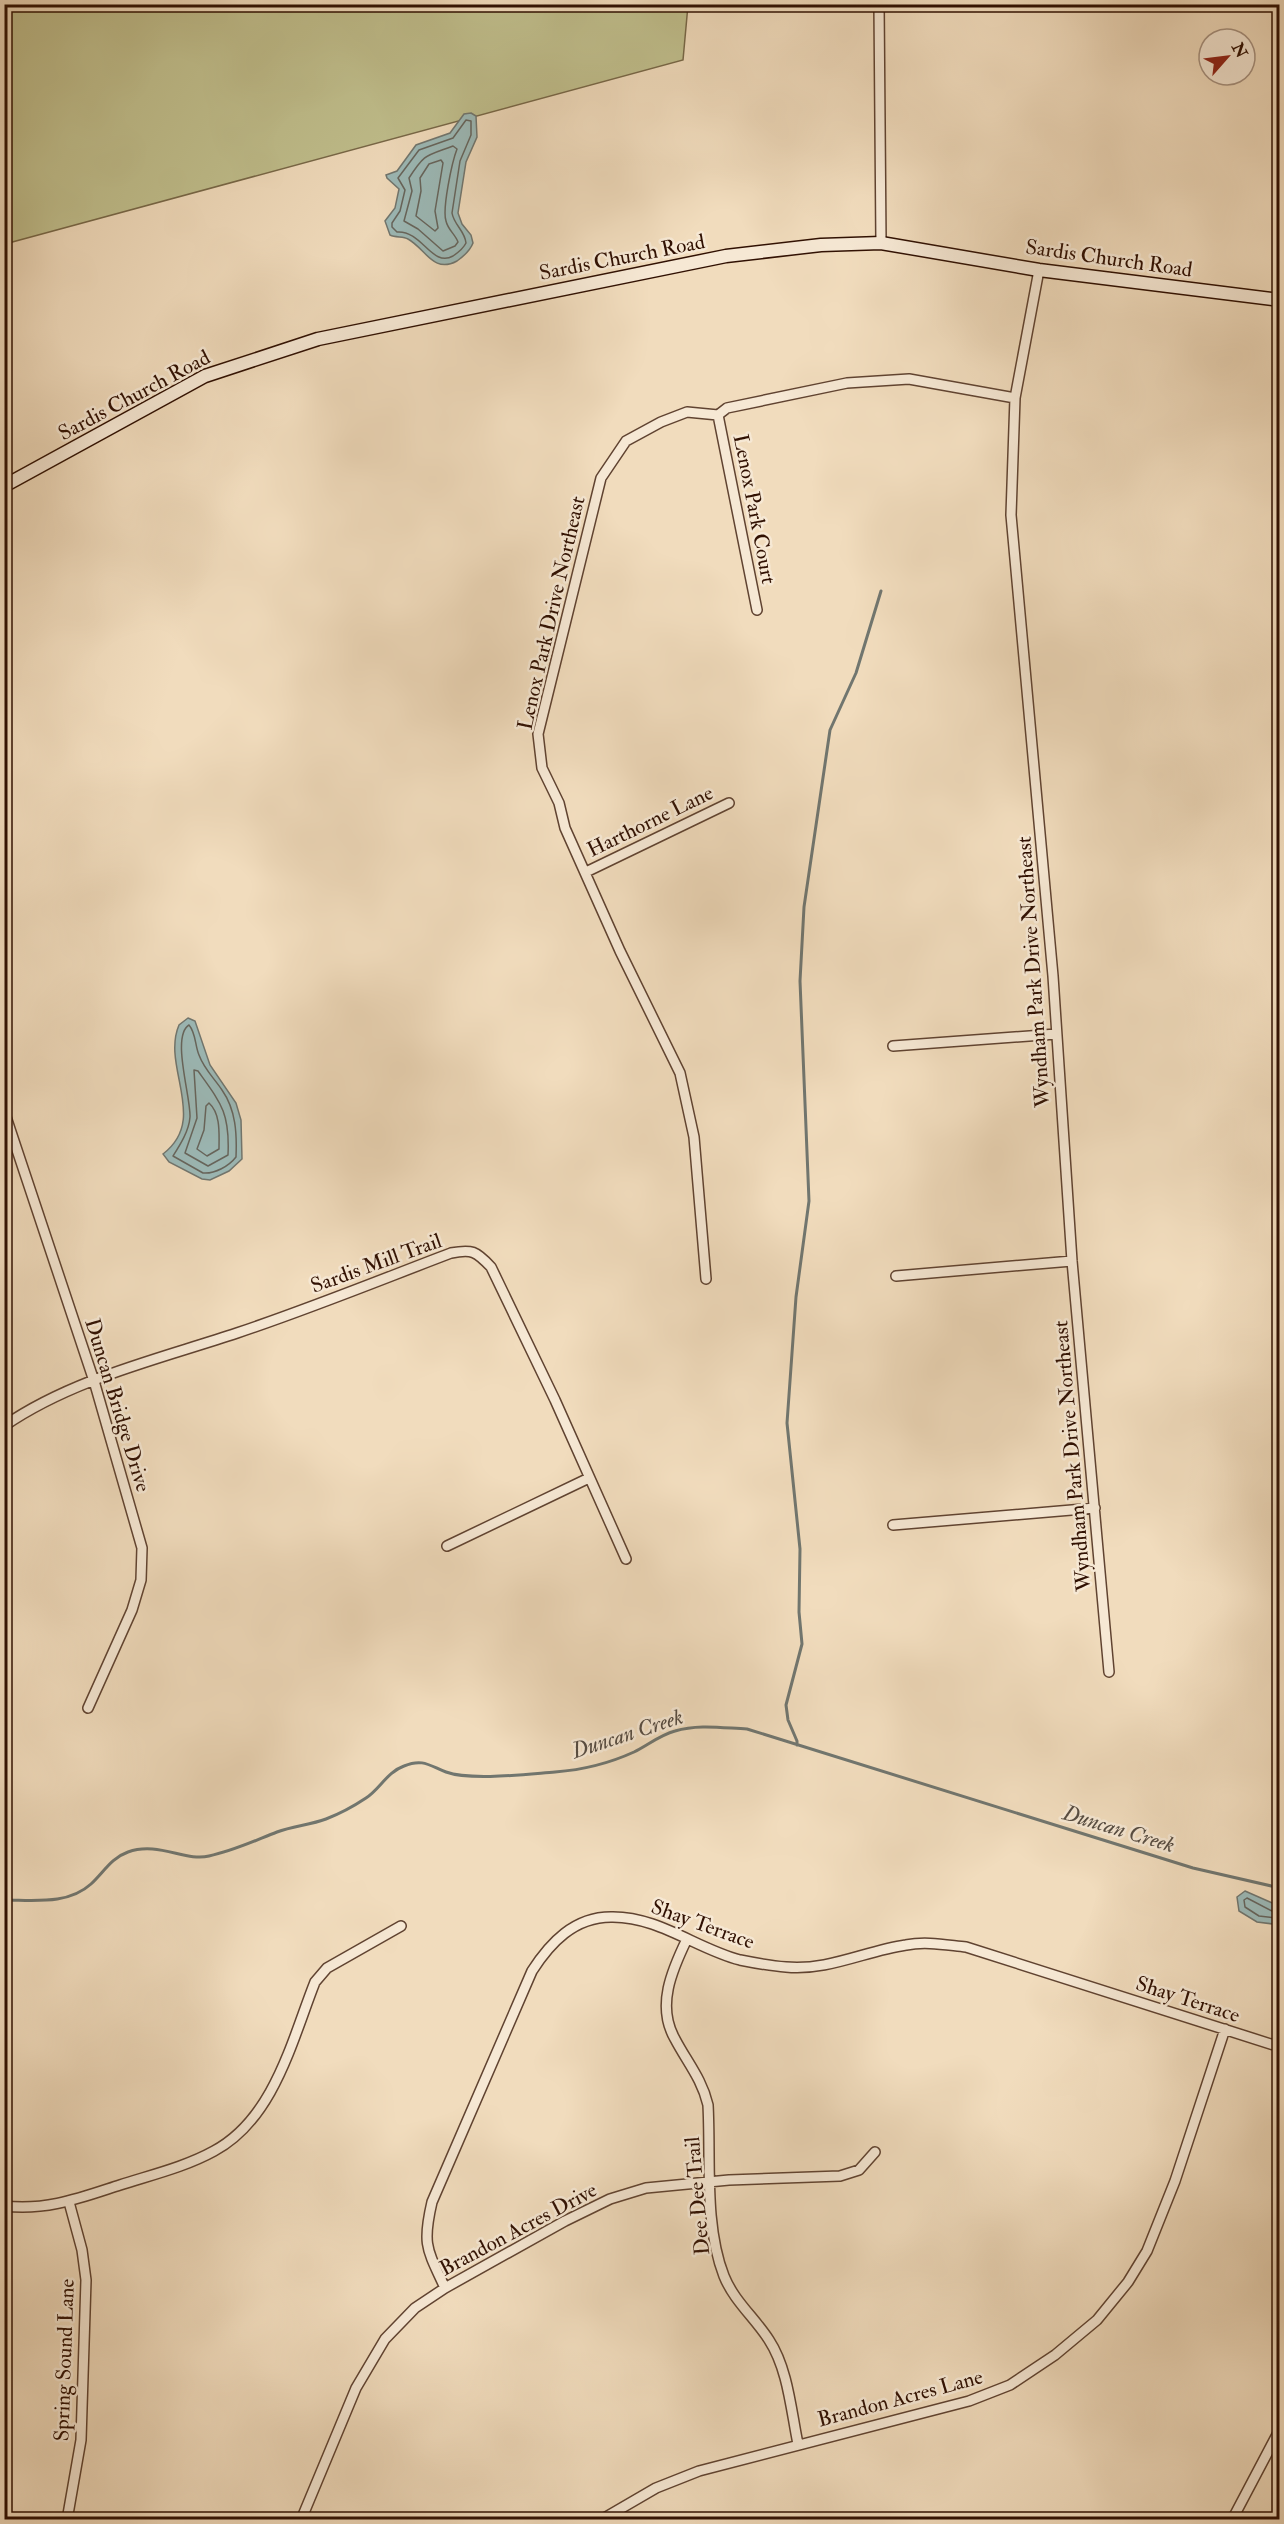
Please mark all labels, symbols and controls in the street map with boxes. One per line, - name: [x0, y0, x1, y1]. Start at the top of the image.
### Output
- north arrow: [1197, 27, 1257, 87]
- text: N: [1227, 39, 1252, 62]
- street label: Sardis Church Road: [537, 228, 708, 287]
- street label: Sardis Church Road: [1024, 233, 1195, 284]
- street label: Sardis Church Road: [54, 344, 215, 447]
- street label: Lenox Park Court: [727, 432, 782, 586]
- street label: Lenox Park Drive Northeast: [511, 493, 592, 733]
- street label: Harthorne Lane: [583, 779, 718, 864]
- street label: Wyndham Park Drive Northeast: [1011, 835, 1057, 1109]
- street label: Sardis Mill Trail: [307, 1227, 446, 1300]
- street label: Duncan Bridge Drive: [78, 1315, 157, 1495]
- street label: Wyndham Park Drive Northeast: [1047, 1319, 1098, 1594]
- water label: Duncan Creek: [567, 1703, 687, 1765]
- water label: Duncan Creek: [1058, 1798, 1178, 1859]
- street label: Shay Terrace: [647, 1893, 758, 1956]
- street label: Shay Terrace: [1132, 1970, 1244, 2029]
- street label: Dee Dee Trail: [679, 2135, 716, 2256]
- street label: Brandon Acres Drive: [435, 2176, 602, 2282]
- street label: Spring Sound Lane: [48, 2278, 81, 2442]
- street label: Brandon Acres Lane: [815, 2363, 986, 2434]

